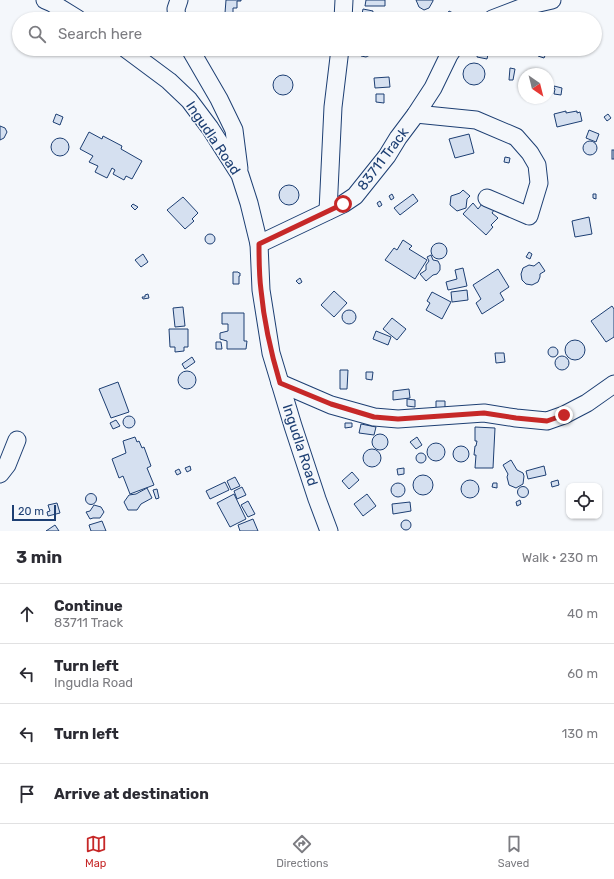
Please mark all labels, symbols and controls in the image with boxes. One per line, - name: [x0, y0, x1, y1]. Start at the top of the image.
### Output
- search box: [12, 12, 602, 56]
- icon: search: [26, 23, 48, 45]
- text: Search here: [58, 25, 142, 43]
- north arrow: [518, 68, 554, 104]
- street label: Ingudla Road: [182, 98, 244, 178]
- street label: 83711 Track: [354, 124, 413, 194]
- route start: [334, 195, 352, 213]
- street label: Ingudla Road: [279, 402, 321, 488]
- route end: [555, 406, 573, 424]
- map controls: [566, 483, 602, 519]
- button: locate: [566, 483, 602, 519]
- scale bar: [12, 503, 56, 522]
- text: 20 m: [18, 505, 44, 518]
- text: 3 min: [16, 547, 62, 567]
- text: Walk · 230 m: [522, 550, 598, 565]
- text: Continue: [54, 597, 123, 615]
- icon: ahead: [16, 603, 38, 625]
- text: 40 m: [567, 606, 598, 621]
- text: 83711 Track: [54, 615, 123, 630]
- text: Turn left: [54, 657, 119, 675]
- icon: left: [16, 663, 38, 685]
- text: 60 m: [567, 666, 598, 681]
- text: Ingudla Road: [54, 675, 133, 690]
- icon: left: [16, 723, 38, 745]
- text: Turn left: [54, 725, 119, 743]
- text: 130 m: [562, 726, 598, 741]
- icon: arrive: [16, 783, 38, 805]
- text: Arrive at destination: [54, 785, 209, 803]
- tab: Map: [85, 833, 107, 870]
- tab: Directions: [276, 833, 328, 870]
- tab: Saved: [498, 833, 529, 870]

